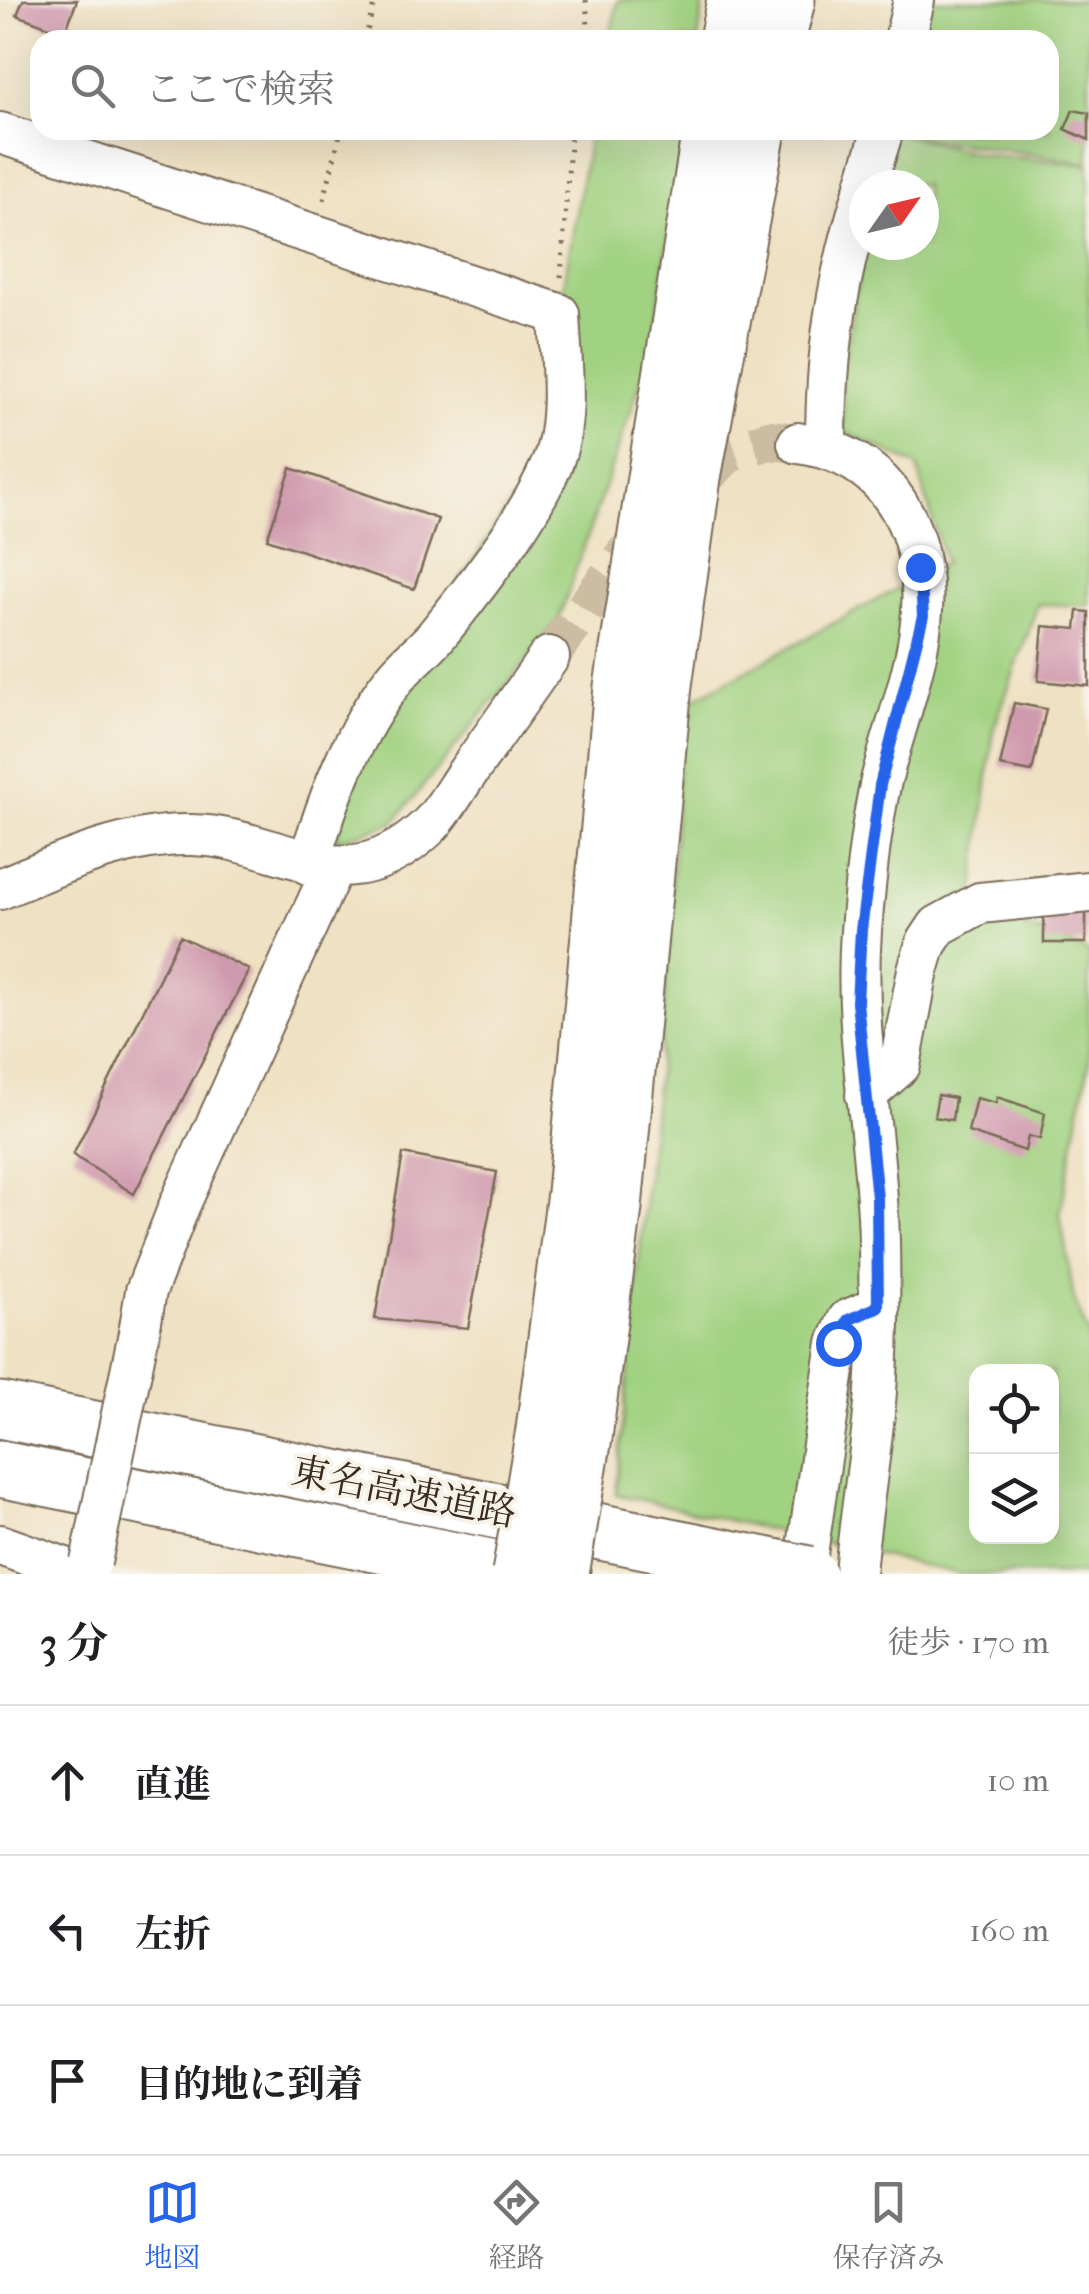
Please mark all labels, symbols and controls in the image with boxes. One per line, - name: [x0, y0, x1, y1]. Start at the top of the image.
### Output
- search box: [30, 30, 1059, 140]
- icon: search: [65, 58, 120, 113]
- text: ここで検索: [145, 67, 335, 112]
- north arrow: [849, 170, 939, 260]
- route end: [898, 545, 944, 591]
- route start: [816, 1321, 862, 1367]
- map controls: [969, 1364, 1059, 1544]
- button: locate: [969, 1364, 1059, 1454]
- street label: 東名高速道路: [288, 1448, 520, 1536]
- button: layers: [969, 1454, 1059, 1544]
- text: 3 分: [40, 1619, 108, 1668]
- text: 徒歩 · 170 m: [887, 1624, 1049, 1661]
- icon: ahead: [40, 1753, 95, 1808]
- text: 直進: [135, 1762, 211, 1807]
- text: 10 m: [987, 1762, 1049, 1799]
- icon: left: [40, 1903, 95, 1958]
- text: 左折: [135, 1912, 211, 1957]
- text: 160 m: [969, 1912, 1049, 1949]
- icon: arrive: [40, 2053, 95, 2108]
- text: 目的地に到着: [135, 2062, 363, 2107]
- tab: 地図: [144, 2175, 200, 2275]
- tab: 経路: [488, 2175, 545, 2275]
- tab: 保存済み: [833, 2175, 945, 2275]

